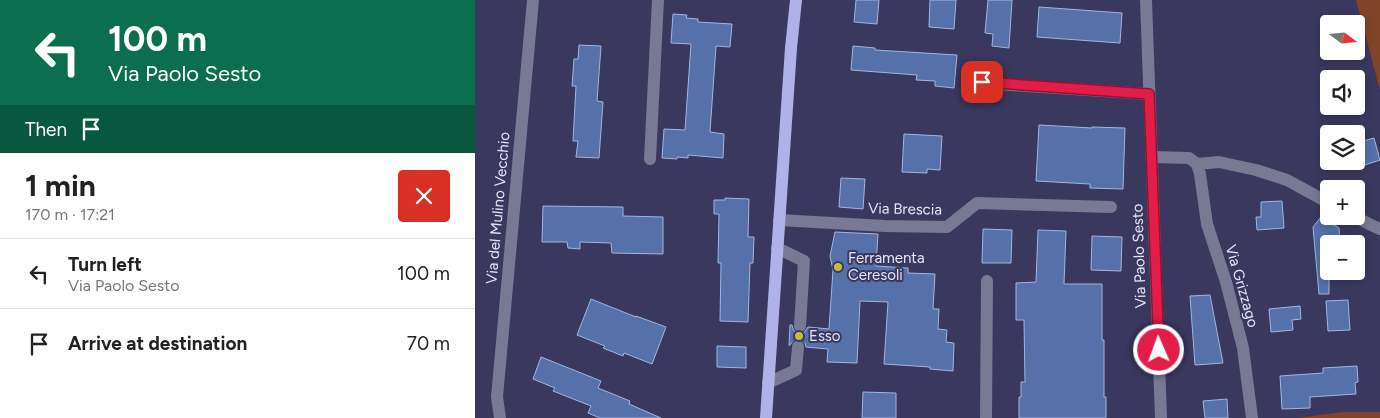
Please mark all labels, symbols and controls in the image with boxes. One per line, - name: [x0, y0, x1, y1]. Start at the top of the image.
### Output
- north arrow: [1320, 15, 1365, 60]
- map controls: [1320, 15, 1365, 280]
- text: 100 m: [108, 18, 207, 60]
- icon: left: [25, 20, 90, 85]
- text: Via Paolo Sesto: [108, 60, 261, 87]
- pin: [961, 61, 1003, 103]
- icon: arrive: [968, 68, 996, 96]
- button: sound: [1320, 70, 1365, 115]
- icon: arrive: [77, 115, 105, 143]
- text: Then: [25, 118, 67, 141]
- button: layers: [1320, 125, 1365, 170]
- street label: Via del Mulino Vecchio: [482, 131, 514, 285]
- text: 1 min: [25, 167, 96, 204]
- button: close: [398, 170, 450, 222]
- button: +: [1320, 180, 1365, 225]
- street label: Via Brescia: [868, 199, 942, 219]
- street label: Via Paolo Sesto: [1128, 203, 1150, 309]
- text: 170 m · 17:21: [25, 205, 115, 224]
- button: −: [1320, 235, 1365, 280]
- street label: Via Grizzago: [1222, 243, 1262, 330]
- place label: Ferramenta Ceresoli: [848, 249, 925, 284]
- text: Turn left: [68, 253, 142, 276]
- icon: left: [25, 260, 53, 288]
- marker: Ferramenta Ceresoli: [832, 261, 844, 273]
- text: 100 m: [397, 262, 450, 285]
- text: Via Paolo Sesto: [68, 276, 180, 295]
- position arrow: [1132, 323, 1184, 375]
- place label: Esso: [809, 327, 841, 345]
- icon: arrive: [25, 330, 53, 358]
- marker: Esso: [793, 330, 805, 342]
- text: Arrive at destination: [68, 332, 247, 355]
- text: 70 m: [407, 332, 450, 355]

